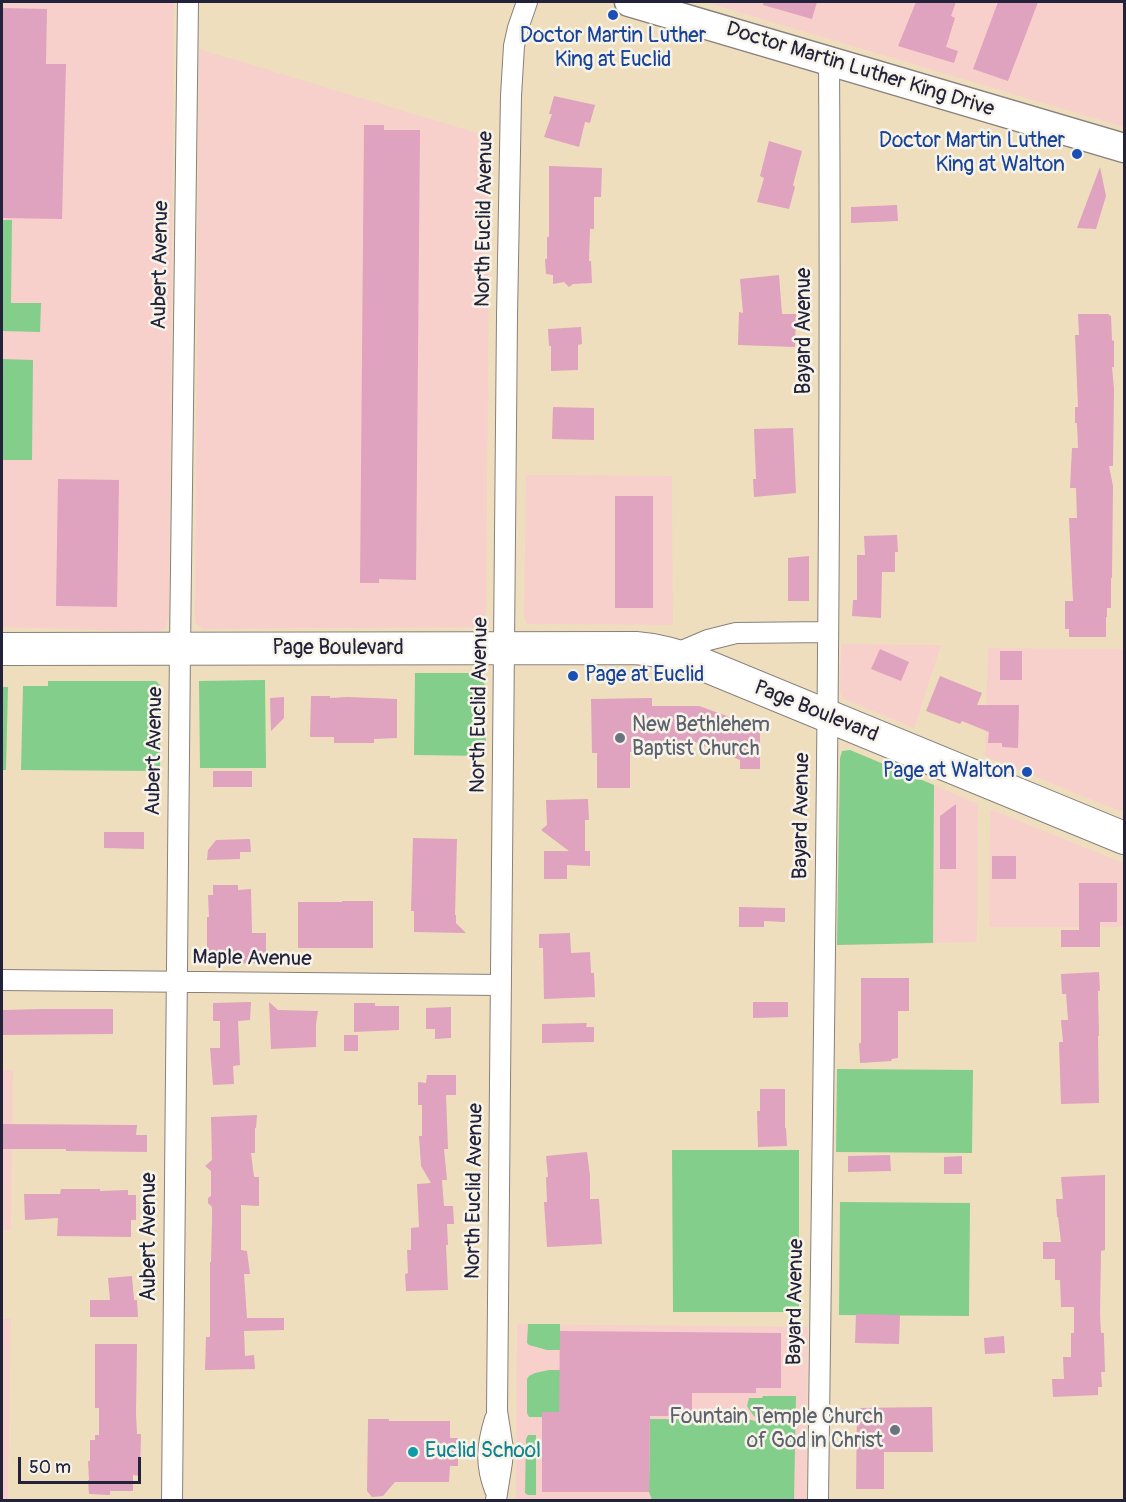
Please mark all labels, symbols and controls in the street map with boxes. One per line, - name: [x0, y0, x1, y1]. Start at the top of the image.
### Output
- marker: Doctor Martin Luther King at Euclid: [606, 8, 620, 22]
- street label: Doctor Martin Luther King Drive: [723, 17, 997, 123]
- place label: Doctor Martin Luther King at Euclid: [520, 24, 706, 74]
- place label: Doctor Martin Luther King at Walton: [879, 129, 1065, 179]
- street label: North Euclid Avenue: [471, 131, 499, 307]
- marker: Doctor Martin Luther King at Walton: [1070, 147, 1084, 161]
- street label: Aubert Avenue: [147, 200, 175, 330]
- street label: Bayard Avenue: [792, 268, 818, 394]
- street label: North Euclid Avenue: [466, 617, 494, 793]
- street label: Page Boulevard: [272, 636, 404, 662]
- place label: Page at Euclid: [585, 663, 704, 689]
- marker: Page at Euclid: [566, 669, 580, 683]
- street label: Page Boulevard: [750, 676, 882, 748]
- street label: Aubert Avenue: [141, 686, 169, 816]
- place label: New Bethlehem Baptist Church: [632, 713, 770, 763]
- marker: New Bethlehem Baptist Church: [613, 731, 627, 745]
- street label: Bayard Avenue: [788, 752, 816, 880]
- place label: Page at Walton: [883, 759, 1015, 785]
- marker: Page at Walton: [1020, 765, 1034, 779]
- street label: Maple Avenue: [192, 945, 312, 973]
- street label: North Euclid Avenue: [461, 1103, 489, 1279]
- street label: Aubert Avenue: [137, 1172, 163, 1302]
- street label: Bayard Avenue: [782, 1238, 810, 1366]
- place label: Fountain Temple Church of God in Christ: [669, 1405, 883, 1455]
- marker: Fountain Temple Church of God in Christ: [888, 1423, 902, 1437]
- place label: Euclid School: [425, 1439, 541, 1465]
- scale bar: [21, 1445, 144, 1483]
- marker: Euclid School: [406, 1445, 420, 1459]
- text: 50 m: [29, 1456, 71, 1479]

